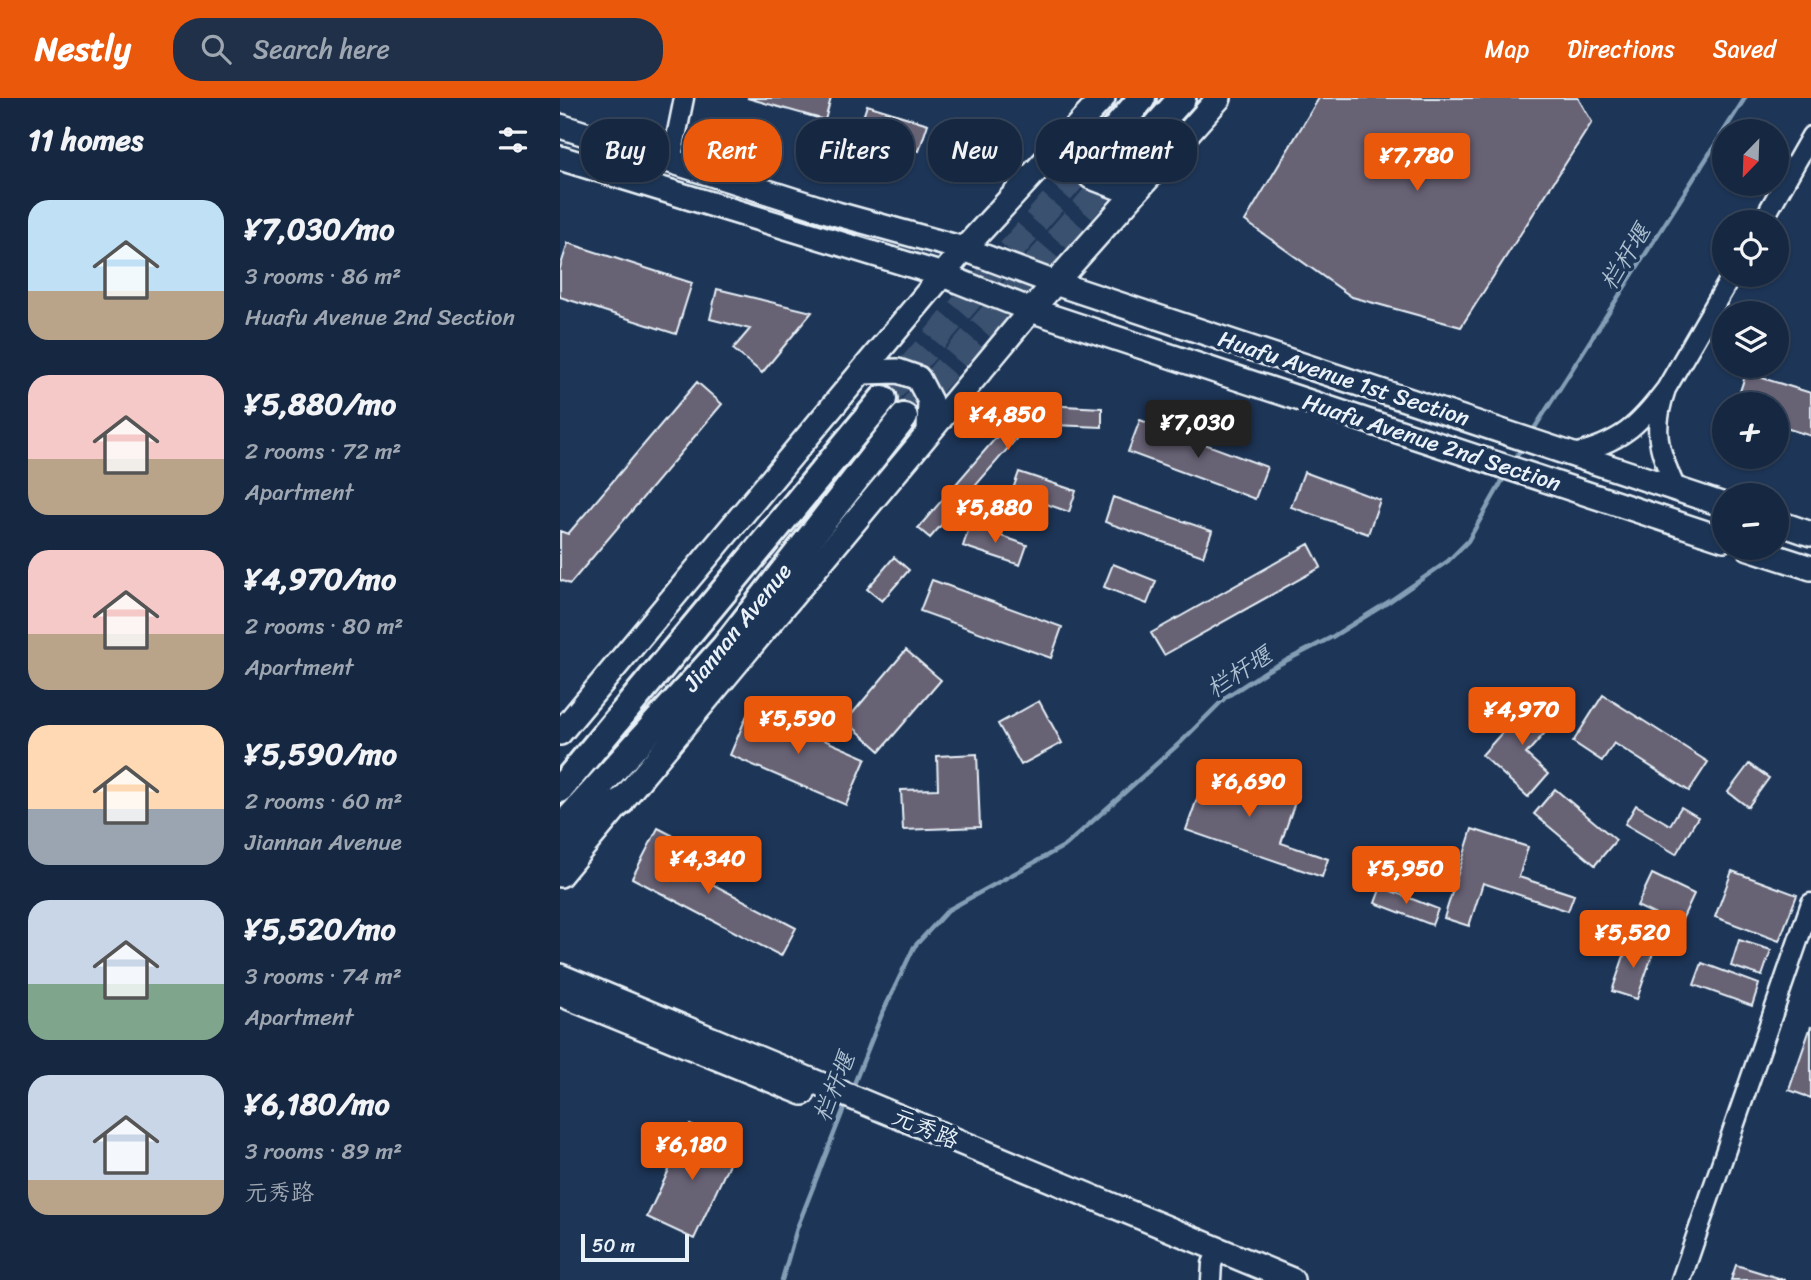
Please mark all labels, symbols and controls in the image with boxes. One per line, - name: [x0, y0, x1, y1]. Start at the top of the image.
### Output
- search box: [173, 18, 663, 81]
- text: Nestly: [35, 20, 131, 78]
- text: Search here: [253, 26, 390, 72]
- text: Map: [1485, 28, 1529, 70]
- text: Directions: [1567, 28, 1675, 70]
- text: Saved: [1713, 28, 1776, 70]
- icon: search: [197, 30, 235, 68]
- text: 11 homes: [28, 113, 143, 167]
- chip: Buy: [581, 119, 669, 182]
- chip: Rent: [683, 119, 782, 182]
- chip: Filters: [796, 119, 914, 182]
- chip: New: [928, 119, 1022, 182]
- chip: Apartment: [1036, 119, 1197, 182]
- north arrow: [1712, 119, 1788, 196]
- map controls: [1712, 119, 1789, 560]
- icon: filters: [494, 121, 532, 159]
- pin: ¥7,780: [1360, 134, 1474, 193]
- text: ¥7,780: [1380, 135, 1454, 176]
- text: ¥7,030/mo: [245, 202, 394, 256]
- button: locate: [1712, 210, 1789, 287]
- water label: 栏杆堰: [1588, 213, 1663, 299]
- icon: home: [84, 228, 168, 312]
- text: 3 rooms · 86 m²: [245, 256, 401, 297]
- text: Huafu Avenue 2nd Section: [245, 297, 515, 338]
- button: layers: [1712, 301, 1789, 378]
- street label: Huafu Avenue 1st Section: [1213, 318, 1475, 439]
- text: ¥5,880/mo: [245, 377, 396, 431]
- street label: Huafu Avenue 2nd Section: [1297, 381, 1566, 504]
- pin: ¥4,850: [951, 392, 1065, 452]
- button: +: [1712, 392, 1789, 469]
- text: ¥4,850: [970, 394, 1046, 435]
- pin: ¥7,030: [1141, 400, 1255, 460]
- text: ¥7,030: [1161, 402, 1235, 443]
- icon: home: [84, 403, 168, 487]
- text: 2 rooms · 72 m²: [245, 431, 401, 472]
- text: Apartment: [245, 472, 354, 513]
- button: −: [1712, 483, 1789, 560]
- pin: ¥5,880: [938, 486, 1052, 545]
- text: ¥5,880: [957, 487, 1033, 528]
- text: ¥4,970/mo: [245, 552, 396, 606]
- street label: Jiannan Avenue: [671, 553, 803, 702]
- icon: home: [84, 578, 168, 662]
- text: 2 rooms · 80 m²: [245, 606, 403, 647]
- water label: 栏杆堰: [1197, 633, 1283, 709]
- text: Apartment: [245, 647, 354, 688]
- pin: ¥4,970: [1465, 688, 1579, 747]
- text: ¥4,970: [1484, 689, 1560, 730]
- pin: ¥5,590: [741, 696, 855, 756]
- text: ¥5,590: [760, 698, 836, 739]
- text: ¥5,590/mo: [245, 727, 397, 781]
- icon: home: [84, 753, 168, 837]
- pin: ¥6,690: [1192, 760, 1306, 819]
- text: ¥6,690: [1212, 761, 1286, 802]
- text: 2 rooms · 60 m²: [245, 781, 403, 822]
- text: Jiannan Avenue: [245, 822, 402, 863]
- pin: ¥4,340: [651, 836, 765, 896]
- text: ¥4,340: [671, 838, 745, 879]
- pin: ¥5,950: [1349, 846, 1463, 906]
- text: ¥5,950: [1368, 848, 1444, 889]
- text: ¥5,520/mo: [245, 902, 396, 956]
- pin: ¥5,520: [1576, 910, 1690, 970]
- text: ¥5,520: [1596, 912, 1670, 953]
- icon: home: [84, 928, 168, 1012]
- text: 3 rooms · 74 m²: [245, 956, 402, 997]
- text: Apartment: [245, 997, 354, 1038]
- water label: 栏杆堰: [801, 1043, 868, 1128]
- text: ¥6,180/mo: [245, 1077, 390, 1131]
- street label: 元秀路: [886, 1096, 966, 1161]
- icon: home: [84, 1103, 168, 1187]
- pin: ¥6,180: [635, 1122, 749, 1182]
- text: ¥6,180: [657, 1124, 727, 1165]
- text: 3 rooms · 89 m²: [245, 1131, 402, 1172]
- text: 元秀路: [245, 1172, 314, 1213]
- text: 50 m: [592, 1229, 635, 1262]
- scale bar: [581, 1231, 690, 1263]

